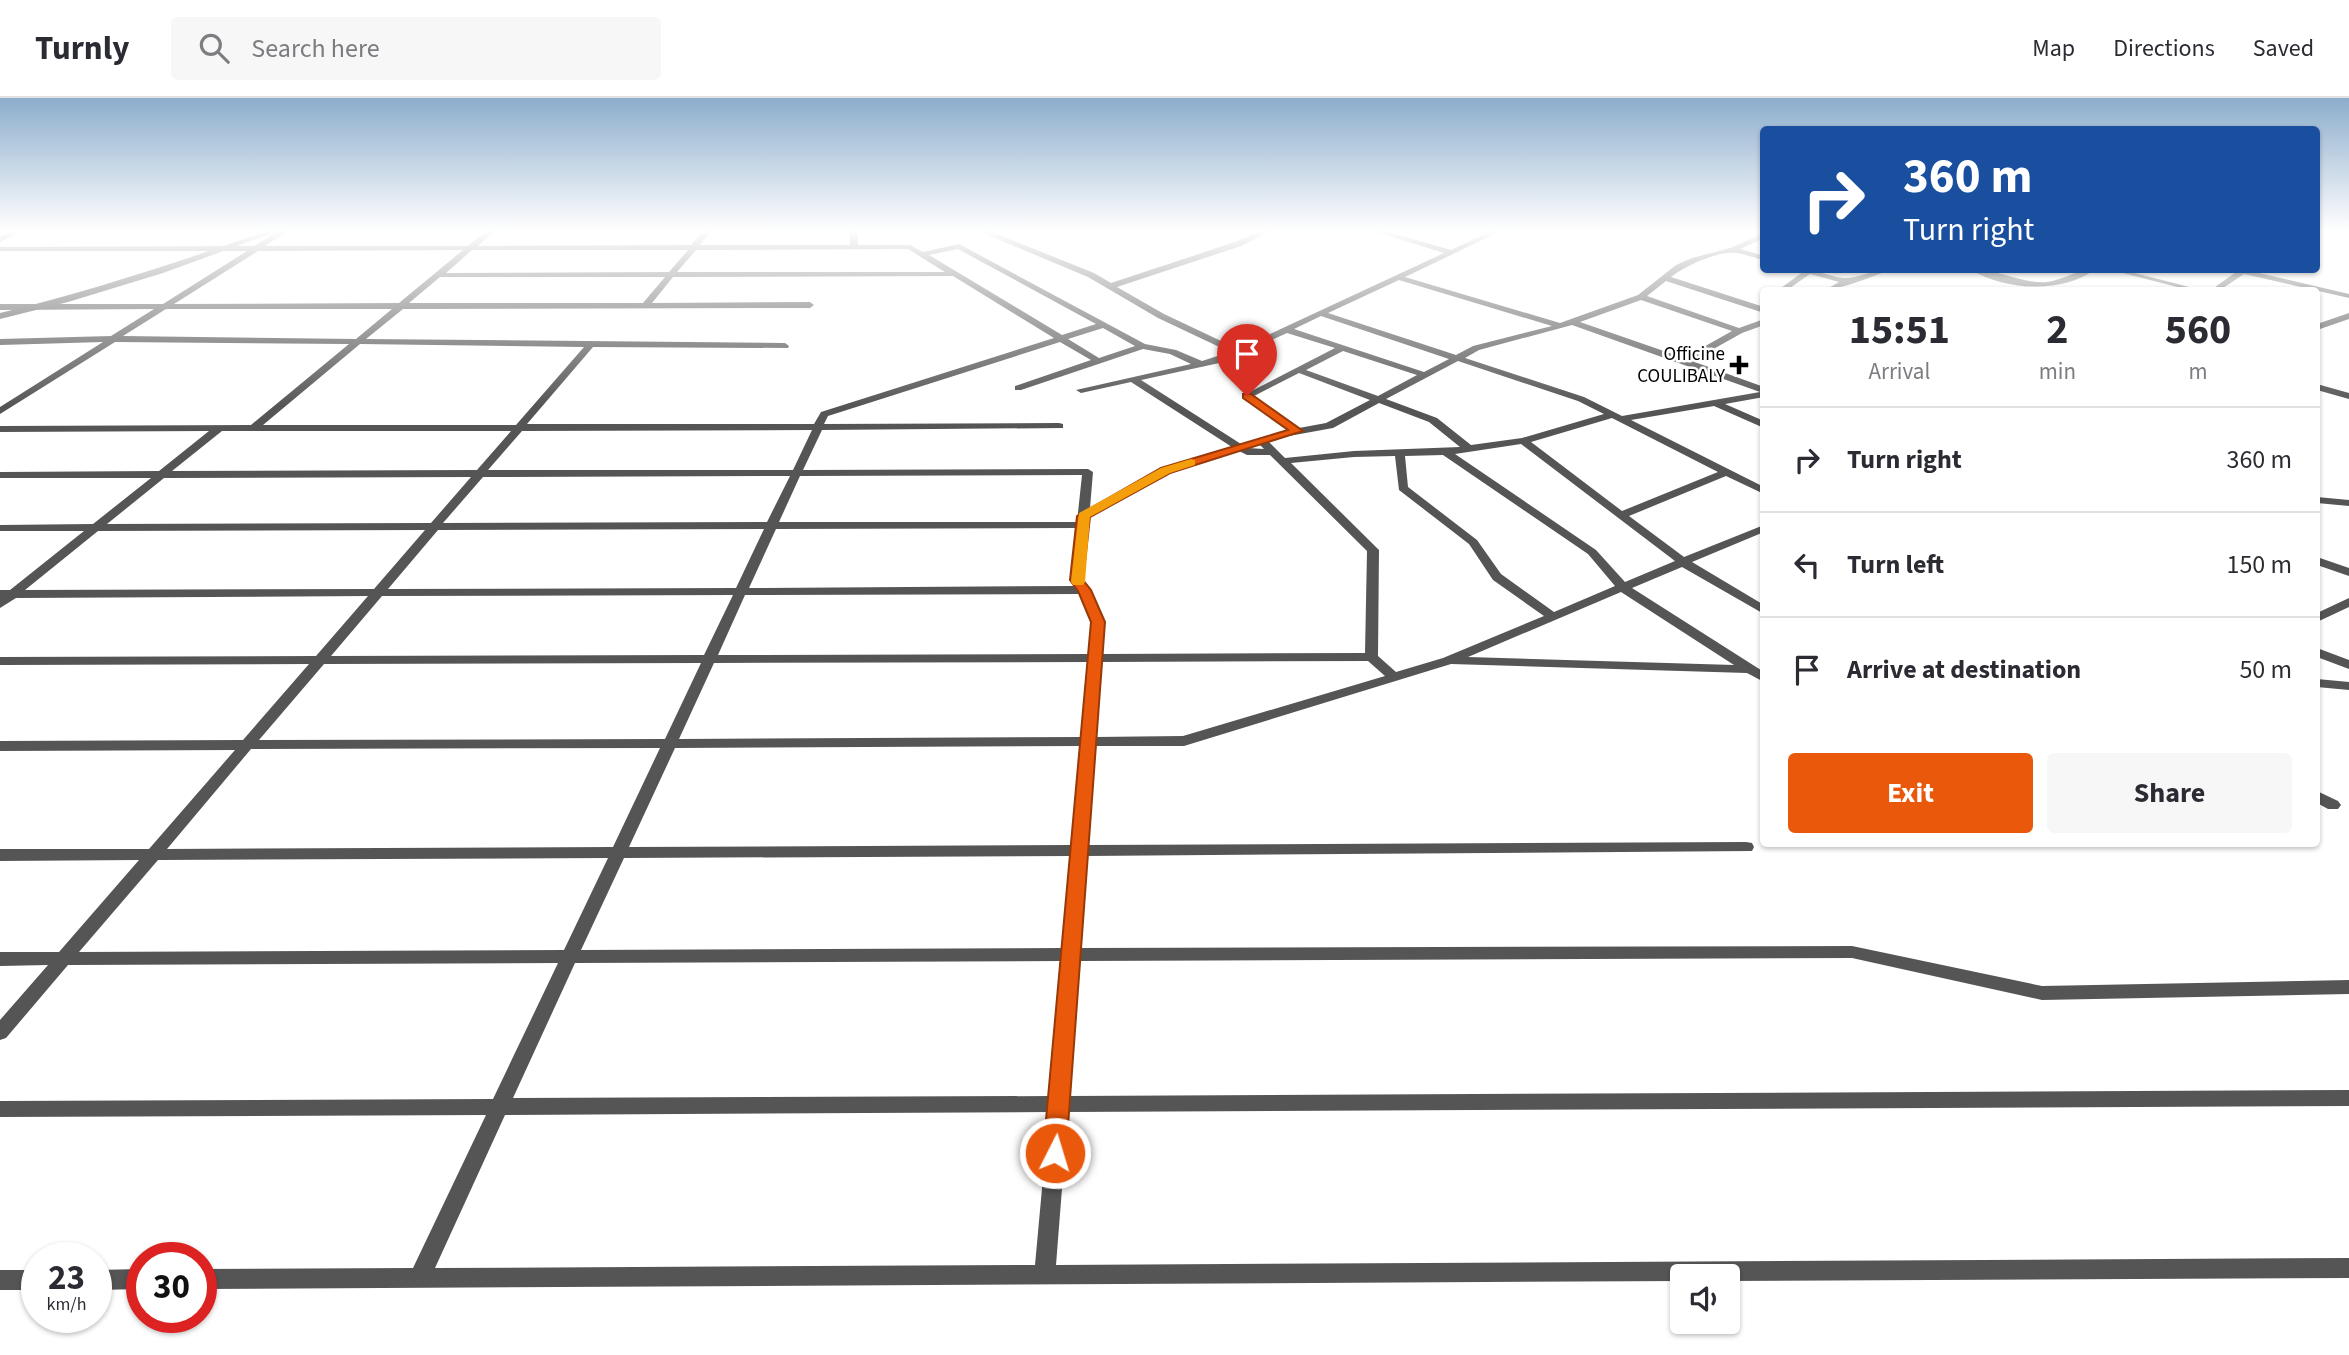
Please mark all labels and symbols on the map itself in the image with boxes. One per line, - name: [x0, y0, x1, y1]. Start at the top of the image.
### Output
- pin: [1217, 324, 1277, 396]
- place label: Officine COULIBALY: [1637, 341, 1726, 390]
- marker: Officine COULIBALY: [1731, 357, 1747, 373]
- position arrow: [1018, 1116, 1092, 1190]
- speed limit sign: 30: [126, 1242, 217, 1333]

